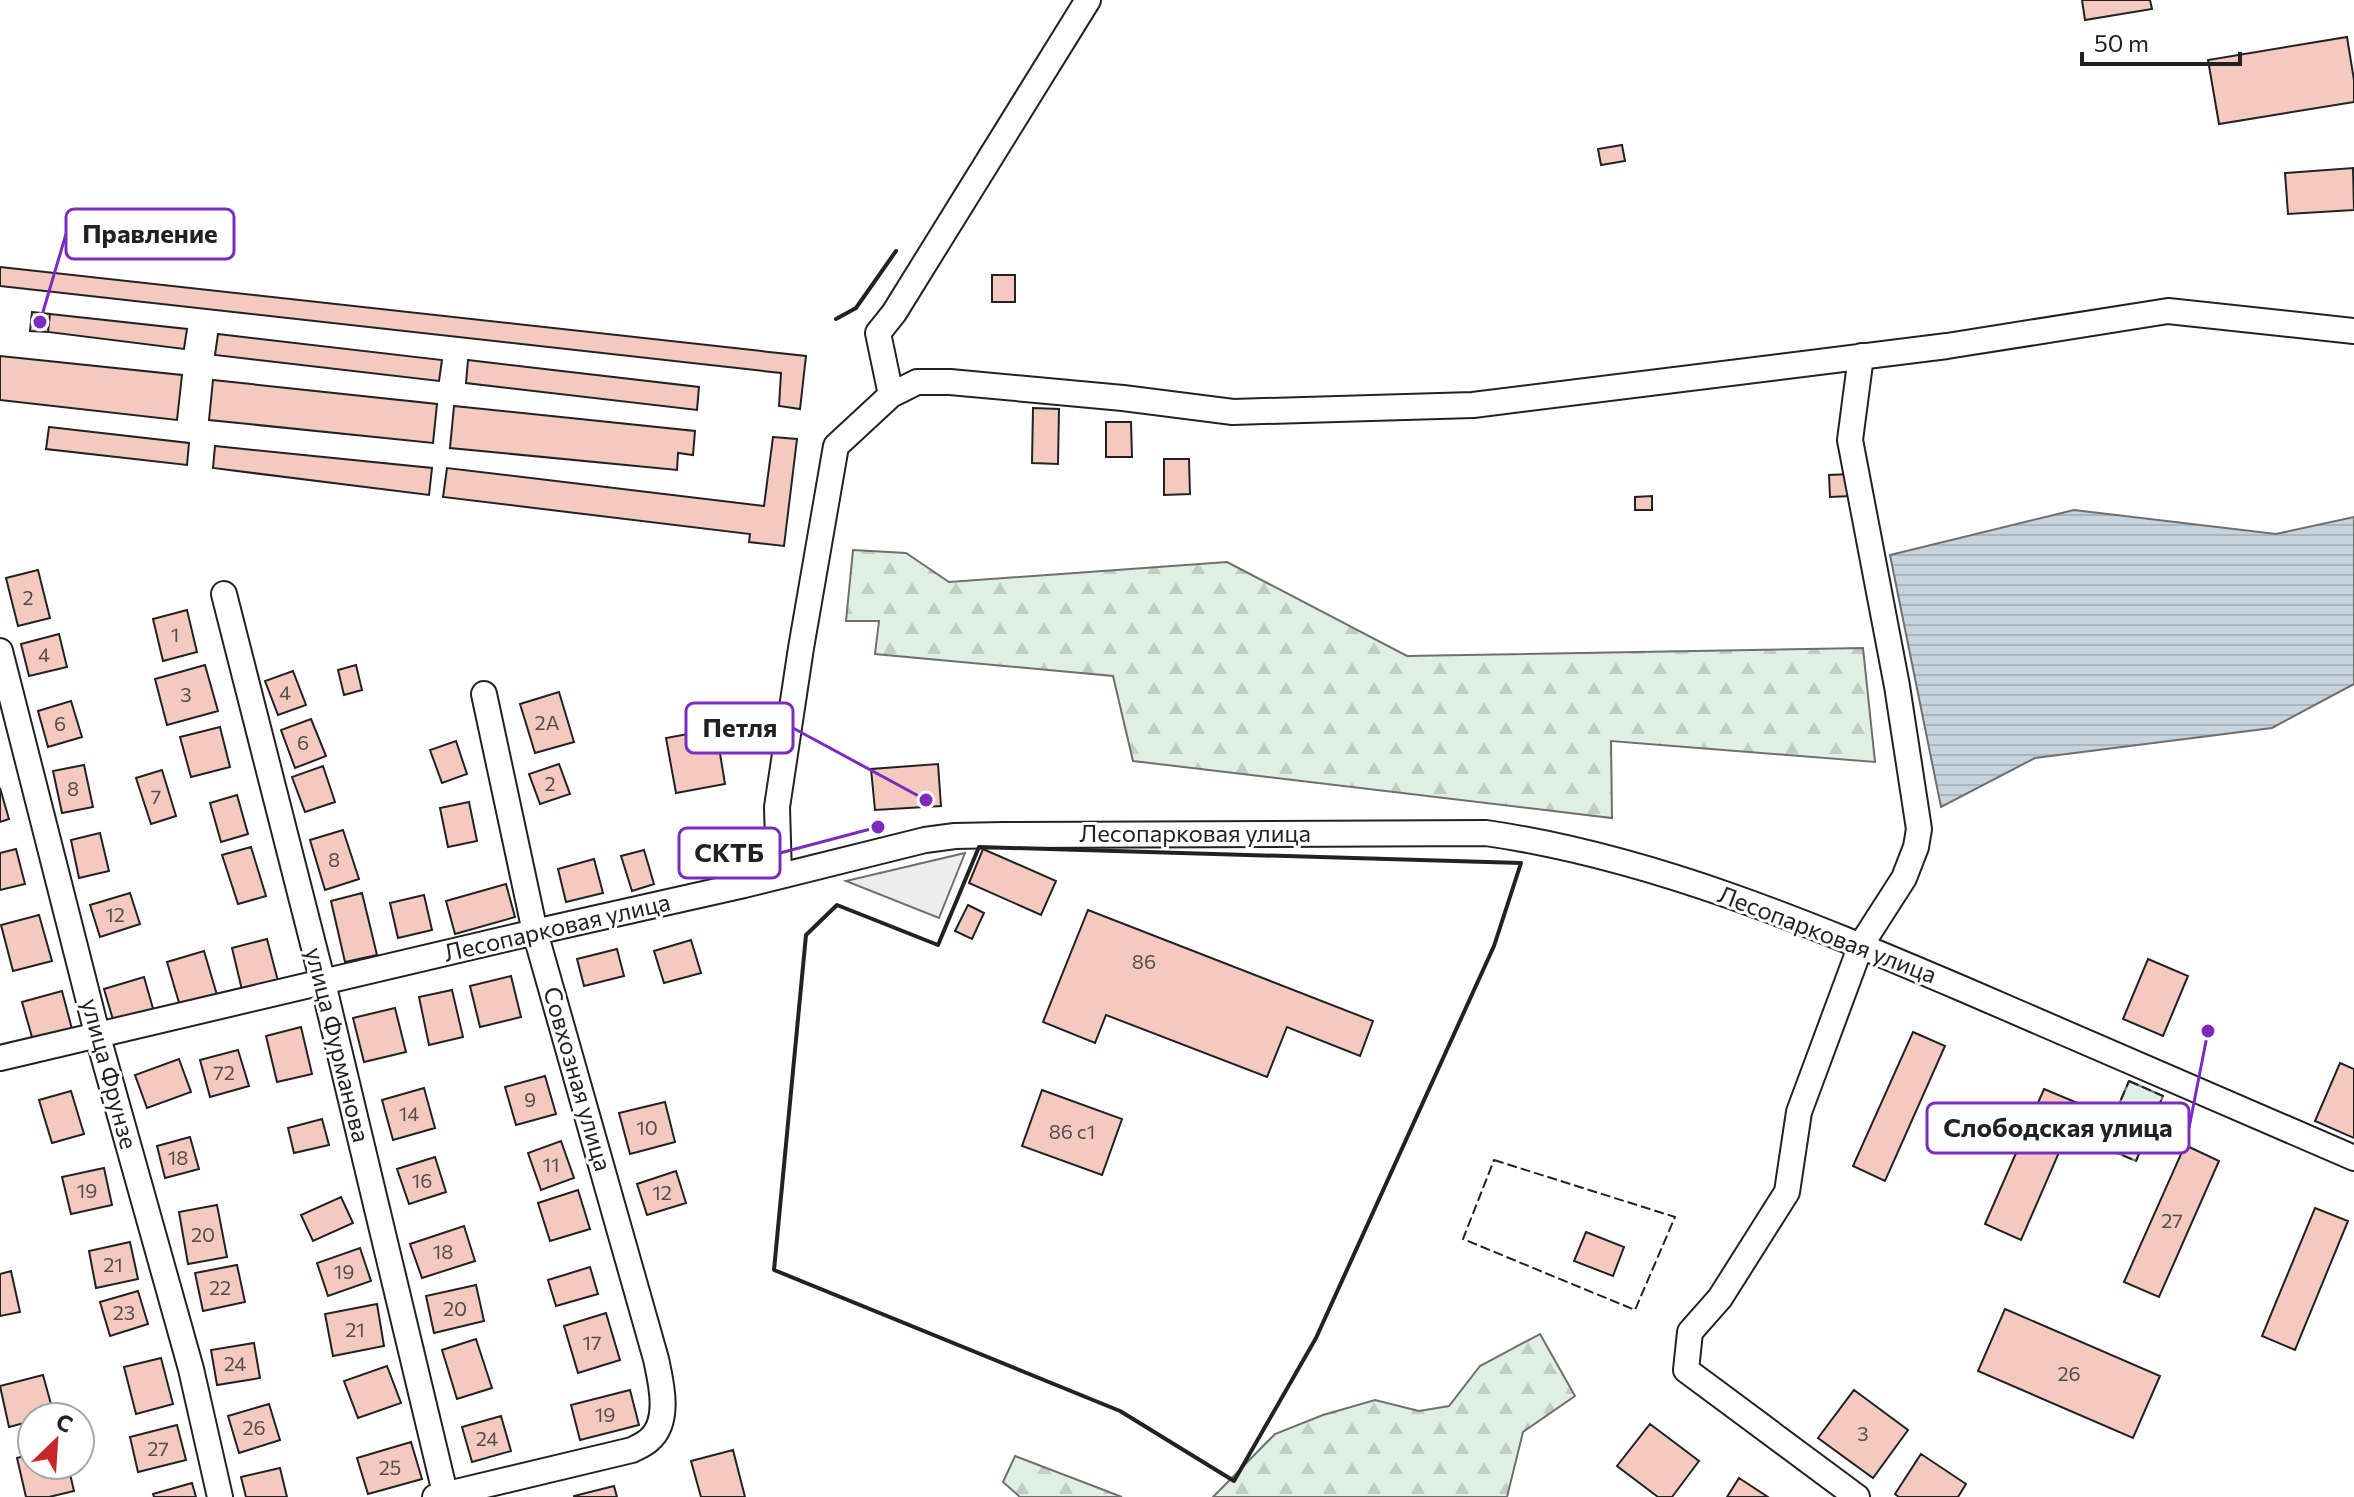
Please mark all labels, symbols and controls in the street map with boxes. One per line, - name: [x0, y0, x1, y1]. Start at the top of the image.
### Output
- scale bar: [2082, 16, 2240, 66]
- text: 50 m: [2094, 28, 2149, 57]
- callout: Правление: [66, 209, 234, 259]
- text: Правление: [82, 217, 218, 248]
- house number: 2: [22, 585, 34, 609]
- house number: 1: [171, 622, 179, 646]
- house number: 4: [38, 642, 50, 666]
- house number: 4: [279, 680, 291, 704]
- house number: 3: [180, 682, 192, 706]
- callout: Петля: [686, 703, 793, 753]
- house number: 2А: [535, 710, 560, 734]
- house number: 6: [54, 711, 66, 735]
- text: Петля: [703, 711, 777, 742]
- house number: 6: [297, 730, 309, 754]
- house number: 2: [544, 771, 556, 795]
- house number: 8: [67, 776, 79, 800]
- house number: 7: [151, 784, 161, 808]
- street label: Лесопарковая улица: [1079, 818, 1311, 847]
- callout: СКТБ: [679, 828, 780, 878]
- text: СКТБ: [694, 836, 764, 867]
- house number: 8: [328, 847, 340, 871]
- street label: Лесопарковая улица: [1714, 879, 1941, 989]
- street label: Лесопарковая улица: [441, 886, 673, 967]
- house number: 12: [105, 902, 125, 926]
- street label: улица Фурманова: [300, 944, 377, 1145]
- house number: 86: [1132, 949, 1156, 973]
- street label: Совхозная улица: [538, 983, 619, 1174]
- street label: улица Фрунзе: [76, 995, 144, 1152]
- house number: 72: [213, 1060, 235, 1084]
- house number: 9: [524, 1087, 536, 1111]
- house number: 14: [399, 1101, 419, 1125]
- callout: Слободская улица: [1927, 1103, 2189, 1153]
- text: Слободская улица: [1943, 1111, 2173, 1142]
- house number: 10: [636, 1115, 658, 1139]
- house number: 86 с1: [1049, 1119, 1095, 1143]
- house number: 18: [168, 1145, 188, 1169]
- house number: 11: [542, 1152, 560, 1176]
- house number: 16: [412, 1168, 432, 1192]
- house number: 19: [77, 1178, 97, 1202]
- house number: 12: [652, 1180, 672, 1204]
- house number: 27: [2161, 1208, 2183, 1232]
- house number: 20: [191, 1222, 215, 1246]
- house number: 18: [433, 1239, 453, 1263]
- house number: 21: [103, 1252, 123, 1276]
- house number: 19: [334, 1259, 354, 1283]
- house number: 22: [209, 1275, 231, 1299]
- house number: 20: [443, 1296, 467, 1320]
- house number: 23: [113, 1300, 135, 1324]
- house number: 21: [345, 1317, 365, 1341]
- house number: 17: [582, 1330, 602, 1354]
- house number: 24: [224, 1351, 246, 1375]
- house number: 26: [2057, 1361, 2081, 1385]
- north arrow: [16, 1401, 96, 1481]
- house number: 19: [595, 1402, 615, 1426]
- text: С: [52, 1407, 77, 1438]
- house number: 26: [242, 1415, 266, 1439]
- house number: 3: [1857, 1421, 1869, 1445]
- house number: 24: [476, 1426, 498, 1450]
- house number: 27: [147, 1436, 169, 1460]
- house number: 25: [379, 1455, 401, 1479]

